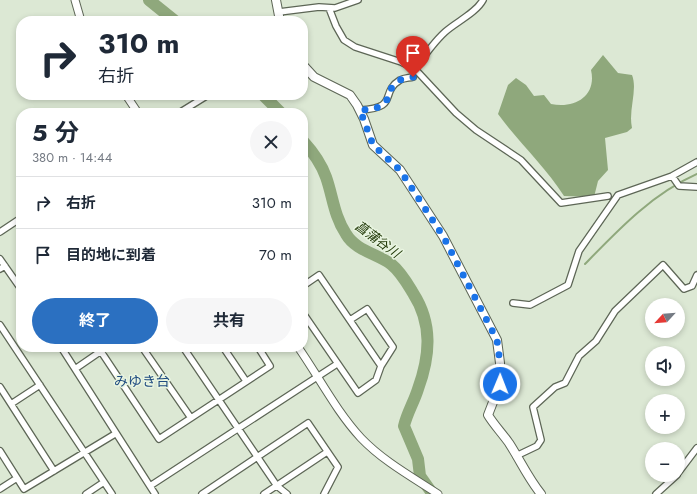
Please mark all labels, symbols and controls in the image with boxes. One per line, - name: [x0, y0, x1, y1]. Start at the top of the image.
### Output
- text: 310 m: [98, 23, 180, 64]
- icon: right: [32, 32, 84, 84]
- pin: [396, 36, 430, 77]
- icon: arrive: [402, 42, 424, 64]
- text: 右折: [98, 63, 134, 89]
- text: 5 分: [32, 115, 79, 150]
- button: close: [250, 121, 292, 163]
- text: 380 m · 14:44: [32, 148, 112, 167]
- icon: right: [32, 192, 54, 214]
- text: 右折: [66, 192, 96, 214]
- text: 310 m: [252, 192, 292, 214]
- water label: 菖蒲谷川: [351, 216, 406, 264]
- icon: arrive: [32, 244, 54, 266]
- text: 目的地に到着: [66, 244, 156, 266]
- text: 70 m: [259, 244, 292, 266]
- button: 終了: [32, 298, 158, 344]
- button: 共有: [166, 298, 292, 344]
- north arrow: [645, 298, 685, 338]
- map controls: [645, 298, 685, 482]
- button: sound: [645, 346, 685, 386]
- position arrow: [479, 363, 521, 405]
- district label: みゆき台: [114, 371, 170, 391]
- button: +: [645, 394, 685, 434]
- button: −: [645, 442, 685, 482]

